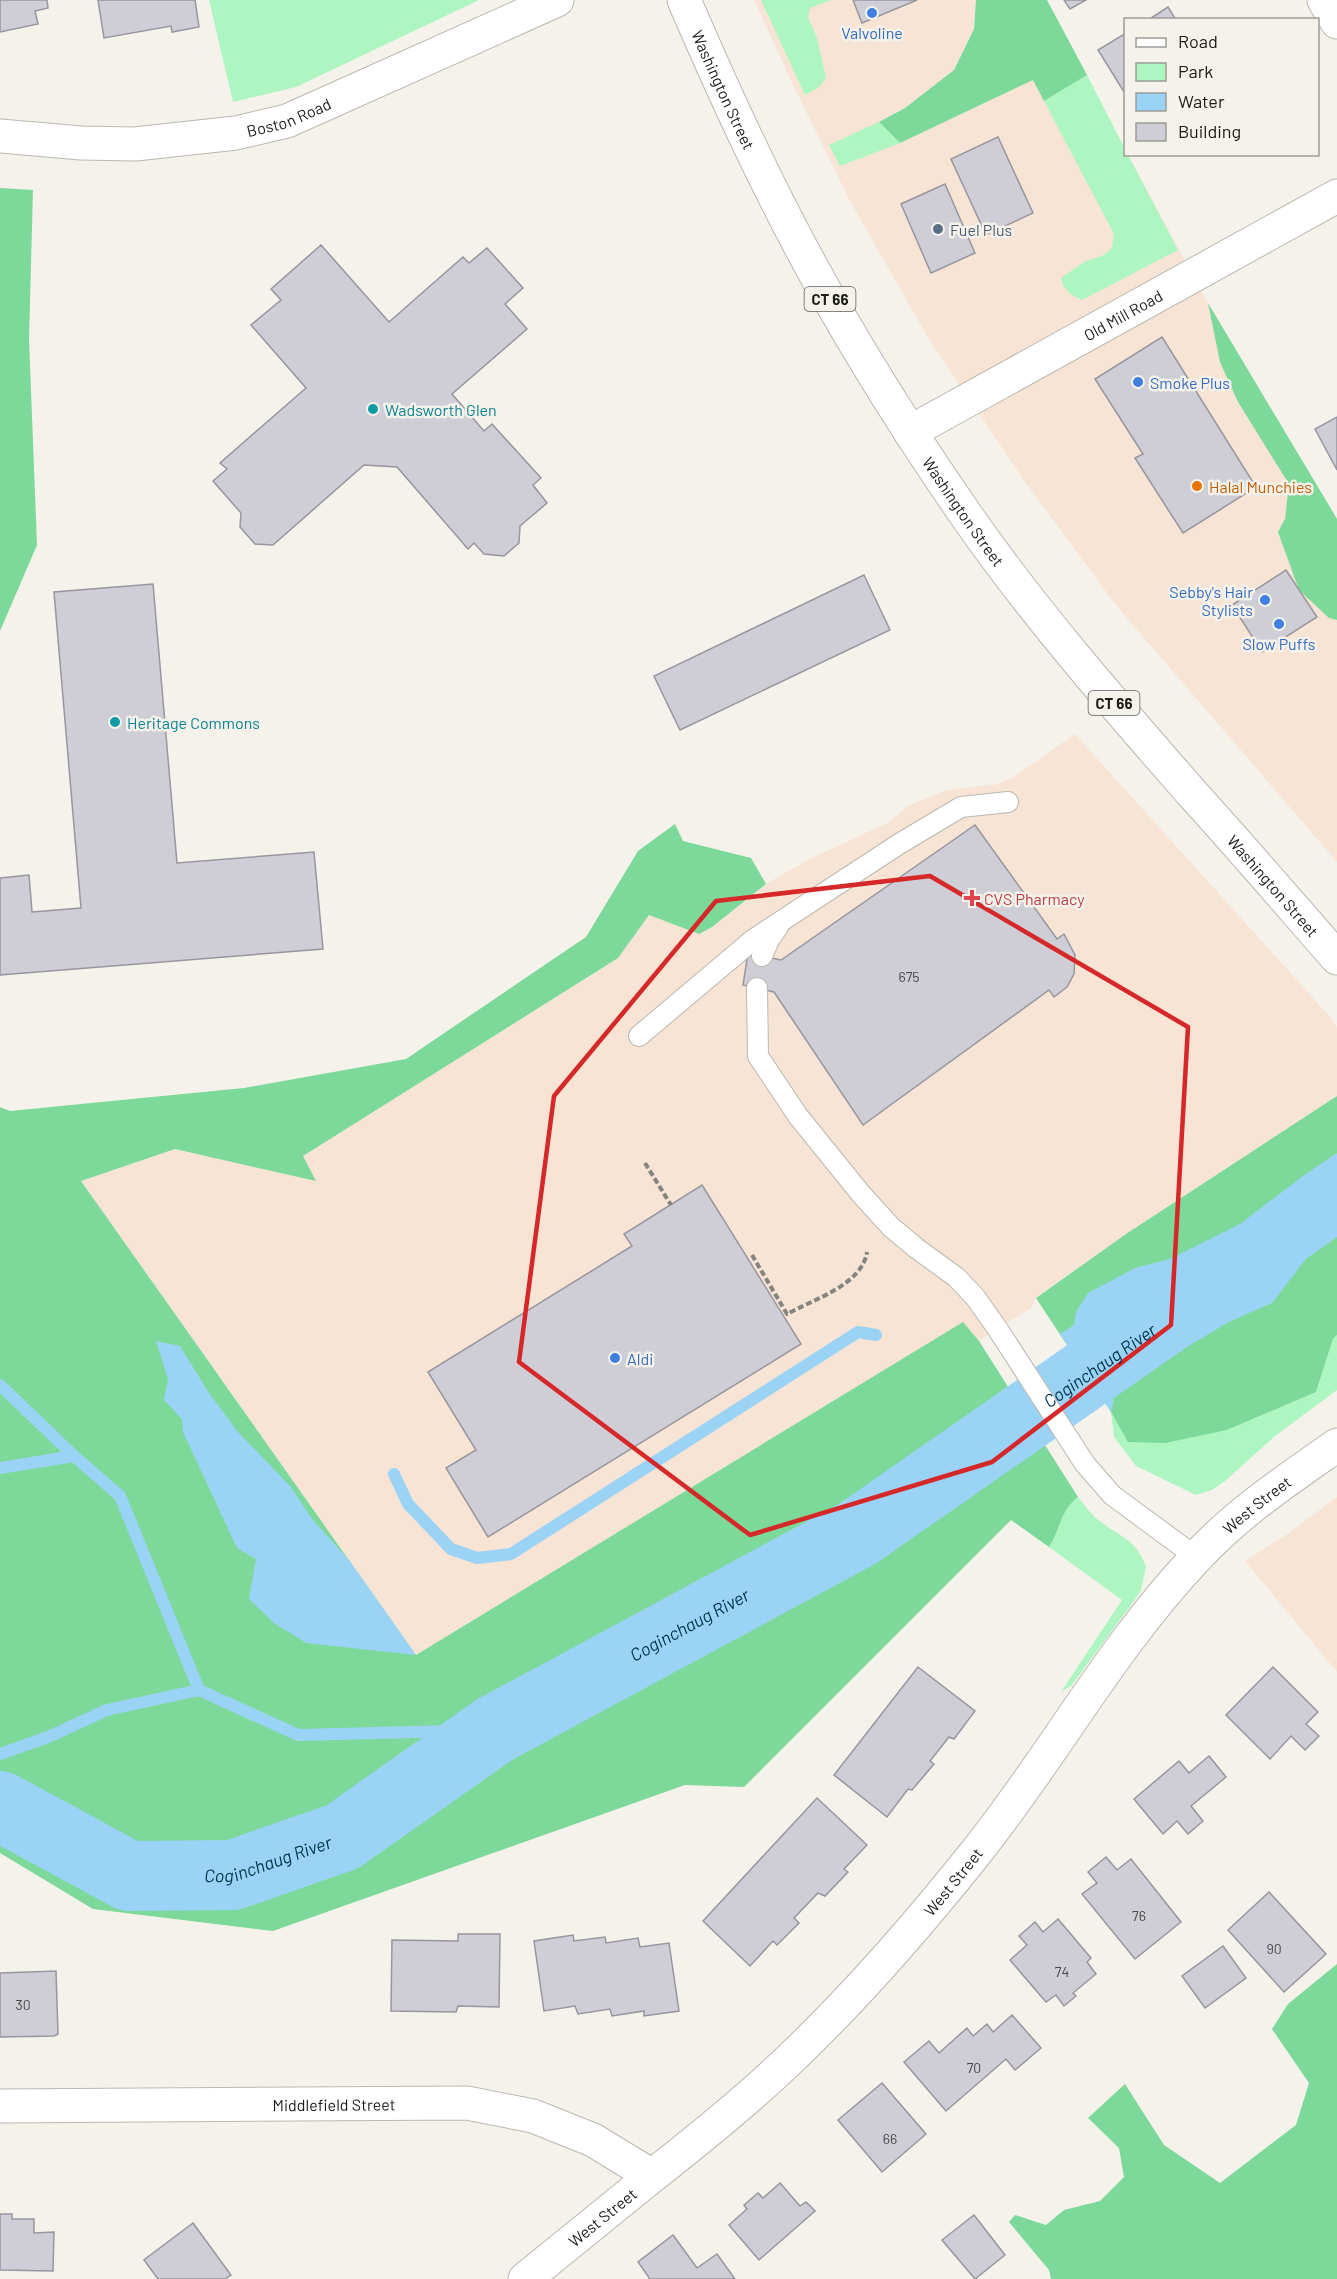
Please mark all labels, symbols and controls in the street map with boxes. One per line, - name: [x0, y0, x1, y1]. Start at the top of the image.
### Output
- marker: Valvoline: [865, 6, 879, 20]
- legend: [1124, 18, 1319, 156]
- place label: Valvoline: [841, 23, 903, 42]
- street label: Washington Street: [689, 27, 759, 152]
- text: Road: [1178, 30, 1218, 52]
- text: Park: [1178, 60, 1213, 82]
- text: Water: [1178, 90, 1225, 112]
- street label: Boston Road: [245, 93, 334, 140]
- text: Building: [1178, 120, 1241, 142]
- place label: Fuel Plus: [950, 220, 1012, 239]
- marker: Fuel Plus: [931, 222, 945, 236]
- street label: Old Mill Road: [1080, 285, 1165, 344]
- road number: CT 66: [804, 287, 856, 311]
- place label: Smoke Plus: [1150, 373, 1230, 392]
- marker: Smoke Plus: [1131, 375, 1145, 389]
- place label: Wadsworth Glen: [385, 400, 497, 419]
- marker: Wadsworth Glen: [366, 402, 380, 416]
- street label: Washington Street: [919, 453, 1009, 570]
- place label: Halal Munchies: [1209, 477, 1312, 496]
- marker: Halal Munchies: [1190, 479, 1204, 493]
- place label: Sebby's Hair Stylists: [1169, 582, 1253, 619]
- marker: Sebby's Hair Stylists: [1258, 593, 1272, 607]
- marker: Slow Puffs: [1272, 617, 1286, 631]
- place label: Slow Puffs: [1242, 634, 1316, 653]
- road number: CT 66: [1088, 691, 1140, 715]
- place label: Heritage Commons: [127, 713, 260, 732]
- marker: Heritage Commons: [108, 715, 122, 729]
- street label: Washington Street: [1224, 831, 1323, 940]
- place label: CVS Pharmacy: [984, 889, 1085, 908]
- marker: CVS Pharmacy: [965, 891, 979, 905]
- house number: 675: [898, 968, 920, 985]
- water label: Coginchaug River: [1039, 1318, 1161, 1412]
- place label: Aldi: [627, 1349, 653, 1368]
- marker: Aldi: [608, 1351, 622, 1365]
- street label: West Street: [1218, 1471, 1294, 1537]
- water label: Coginchaug River: [626, 1583, 753, 1666]
- water label: Coginchaug River: [204, 1830, 335, 1886]
- street label: West Street: [919, 1843, 986, 1919]
- house number: 76: [1132, 1907, 1146, 1924]
- house number: 90: [1266, 1940, 1282, 1957]
- house number: 74: [1055, 1963, 1069, 1980]
- house number: 30: [15, 1996, 31, 2013]
- house number: 70: [967, 2059, 981, 2076]
- street label: Middlefield Street: [272, 2094, 396, 2114]
- house number: 66: [883, 2130, 897, 2147]
- street label: West Street: [564, 2183, 640, 2250]

